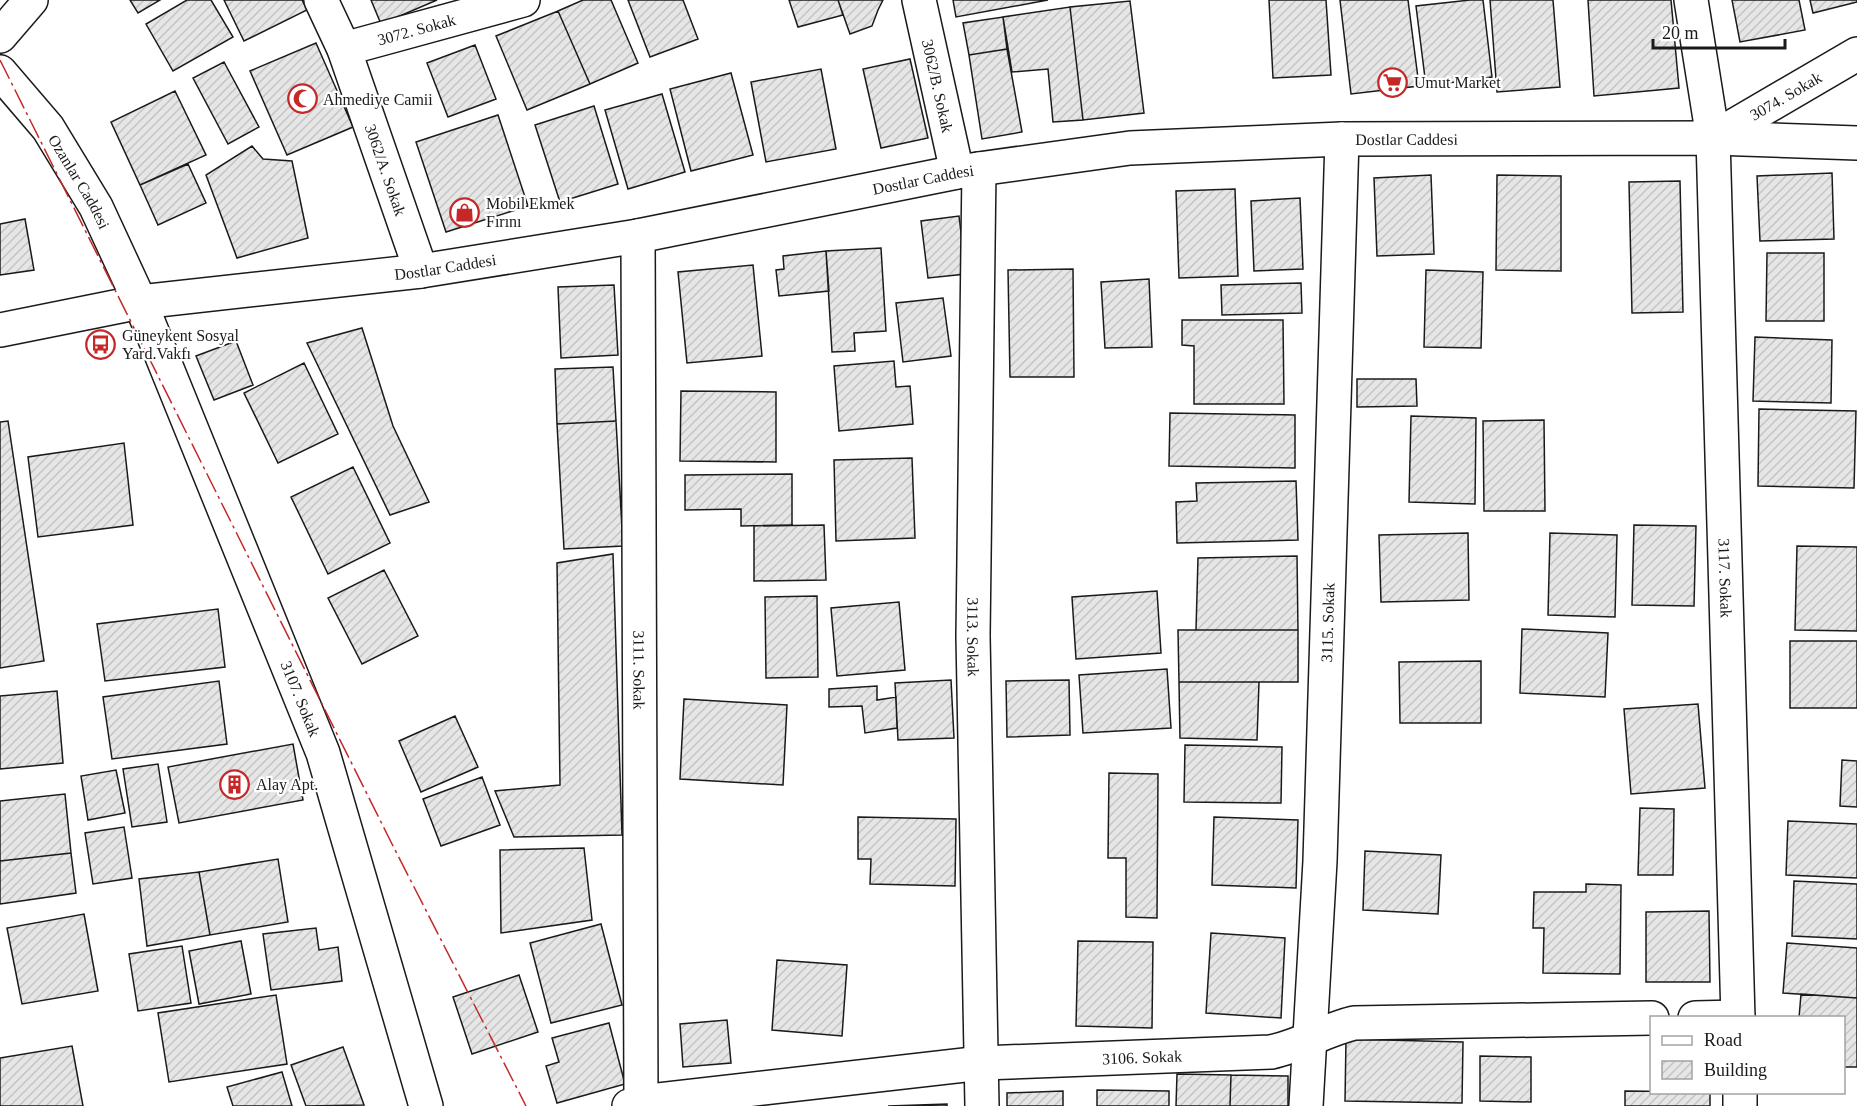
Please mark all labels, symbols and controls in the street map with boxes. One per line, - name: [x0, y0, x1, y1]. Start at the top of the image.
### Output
- street label: 3072. Sokak: [376, 11, 457, 48]
- scale bar: [1653, 12, 1785, 50]
- text: 20 m: [1662, 23, 1699, 43]
- street label: 3062/B. Sokak: [919, 38, 956, 134]
- supermarket icon: Umut Market: [1377, 66, 1409, 98]
- street label: 3074. Sokak: [1747, 69, 1825, 124]
- place label: Umut Market: [1414, 74, 1501, 91]
- mosque icon: Ahmediye Camii: [286, 83, 318, 115]
- place label: Ahmediye Camii: [323, 91, 433, 109]
- street label: 3062/A. Sokak: [362, 122, 409, 218]
- street label: Dostlar Caddesi: [1355, 131, 1458, 148]
- street label: Ozanlar Caddesi: [45, 132, 113, 232]
- street label: Dostlar Caddesi: [871, 162, 975, 198]
- place label: Mobil Ekmek Fırını: [486, 195, 574, 230]
- shop icon: Mobil Ekmek Fırını: [449, 196, 481, 228]
- street label: Dostlar Caddesi: [393, 251, 498, 283]
- place label: Güneykent Sosyal Yard.Vakfı: [122, 327, 239, 362]
- bus stop icon: Güneykent Sosyal Yard.Vakfı: [85, 328, 117, 360]
- street label: 3117. Sokak: [1715, 538, 1735, 618]
- street label: 3115. Sokak: [1318, 583, 1337, 662]
- street label: 3113. Sokak: [964, 597, 982, 677]
- street label: 3111. Sokak: [630, 631, 648, 709]
- street label: 3107. Sokak: [278, 659, 323, 739]
- building icon: Alay Apt.: [219, 768, 251, 800]
- place label: Alay Apt.: [256, 776, 318, 794]
- legend: [1650, 1016, 1845, 1094]
- text: Road: [1704, 1030, 1742, 1050]
- street label: 3106. Sokak: [1102, 1047, 1182, 1067]
- text: Building: [1704, 1060, 1767, 1080]

